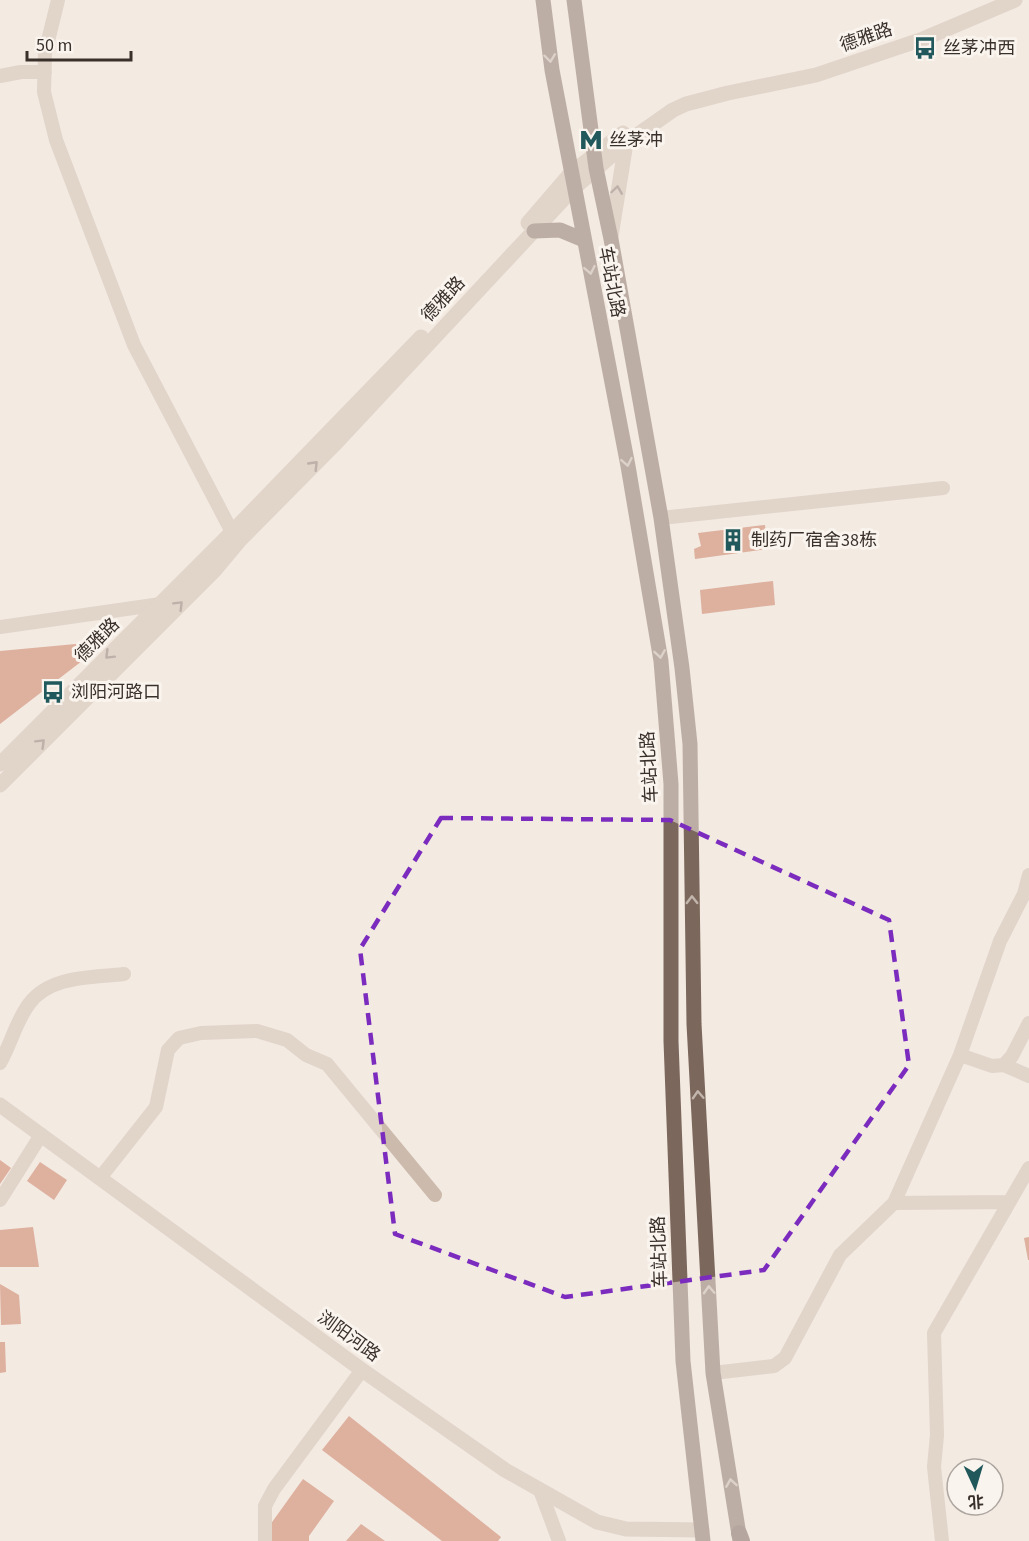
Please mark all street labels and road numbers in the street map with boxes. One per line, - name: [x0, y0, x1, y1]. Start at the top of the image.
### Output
- street label: 德雅路: [837, 17, 896, 58]
- street label: 车站北路: [592, 244, 631, 320]
- street label: 德雅路: [416, 271, 471, 328]
- street label: 德雅路: [69, 612, 125, 668]
- street label: 车站北路: [635, 730, 664, 804]
- street label: 车站北路: [646, 1216, 673, 1288]
- street label: 浏阳河路: [312, 1305, 385, 1368]

